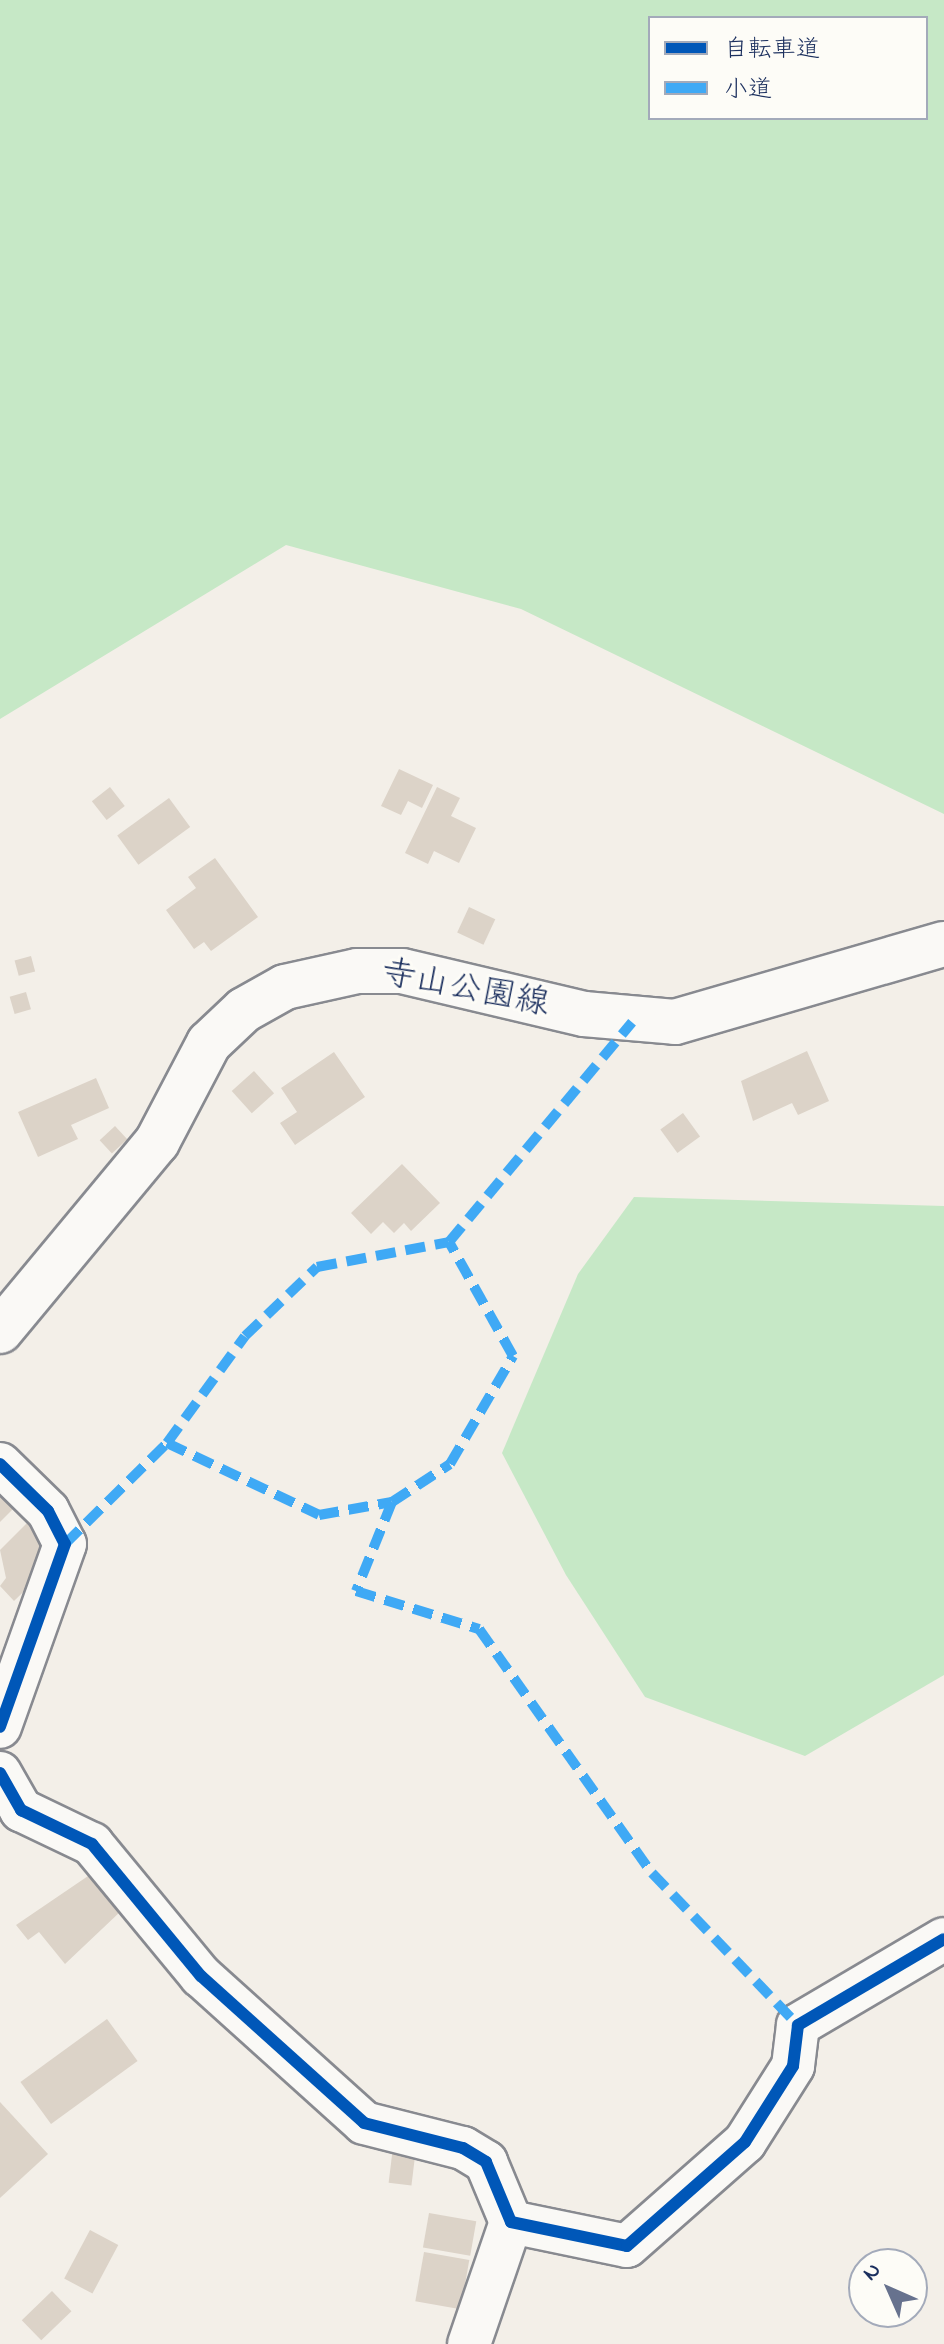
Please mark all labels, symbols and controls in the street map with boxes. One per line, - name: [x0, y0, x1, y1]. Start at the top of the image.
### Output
- legend: [648, 16, 928, 120]
- text: 自転車道: [724, 33, 820, 68]
- text: 小道: [724, 73, 772, 108]
- street label: 寺山公園線: [378, 954, 552, 1026]
- north arrow: [848, 2248, 928, 2328]
- text: N: [856, 2256, 889, 2289]

